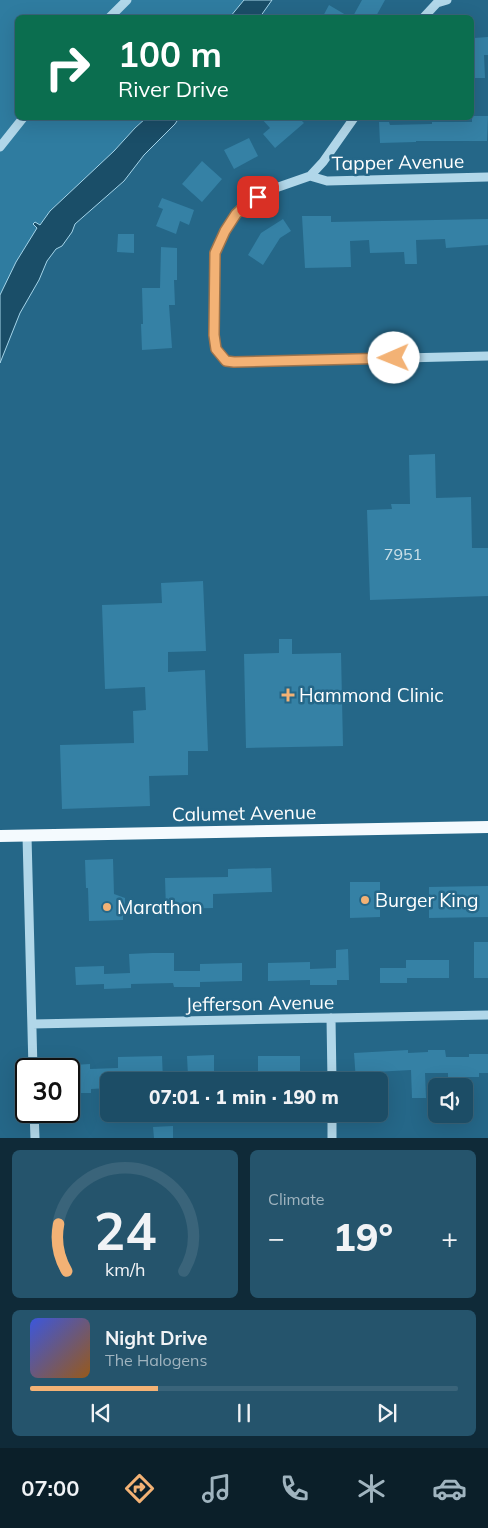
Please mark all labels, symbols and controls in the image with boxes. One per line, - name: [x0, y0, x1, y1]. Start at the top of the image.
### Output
- text: 100 m: [118, 32, 222, 76]
- icon: right: [35, 35, 100, 100]
- text: River Drive: [118, 75, 229, 103]
- street label: Tapper Avenue: [331, 149, 465, 175]
- pin: [237, 176, 279, 218]
- icon: arrive: [244, 183, 272, 211]
- position arrow: [367, 331, 419, 383]
- house number: 7951: [384, 544, 422, 564]
- place label: Hammond Clinic: [299, 683, 444, 707]
- marker: Hammond Clinic: [281, 688, 295, 702]
- street label: Calumet Avenue: [172, 800, 316, 826]
- place label: Burger King: [375, 888, 478, 912]
- marker: Burger King: [359, 894, 371, 906]
- place label: Marathon: [117, 895, 203, 919]
- marker: Marathon: [101, 901, 113, 913]
- street label: Jefferson Avenue: [186, 990, 334, 1016]
- speed limit sign: 30: [15, 1058, 80, 1123]
- map controls: [428, 1078, 473, 1123]
- button: sound: [428, 1078, 473, 1123]
- text: 07:01 · 1 min · 190 m: [149, 1085, 339, 1109]
- text: Climate: [268, 1189, 324, 1209]
- text: 24: [94, 1198, 156, 1263]
- text: 19°: [333, 1213, 393, 1261]
- text: −: [268, 1220, 285, 1255]
- text: +: [441, 1220, 458, 1255]
- text: km/h: [105, 1258, 145, 1280]
- text: Night Drive: [105, 1326, 207, 1350]
- text: The Halogens: [105, 1350, 207, 1370]
- icon: previous: [87, 1399, 115, 1427]
- icon: pause: [230, 1399, 258, 1427]
- icon: next: [373, 1399, 401, 1427]
- icon: directions: [122, 1471, 157, 1506]
- icon: music: [199, 1471, 234, 1506]
- icon: phone: [277, 1471, 312, 1506]
- icon: climate: [354, 1471, 389, 1506]
- icon: car: [432, 1471, 467, 1506]
- text: 07:00: [21, 1474, 79, 1502]

